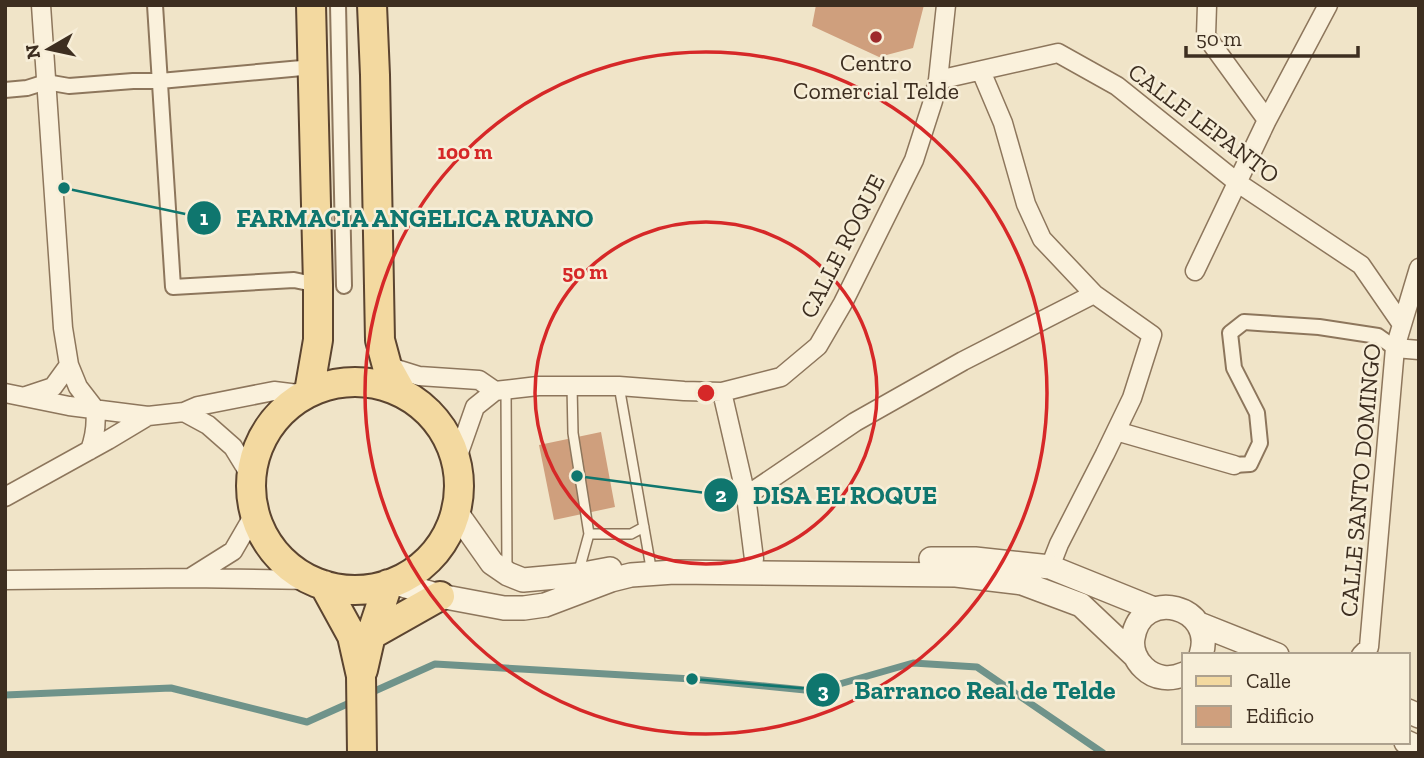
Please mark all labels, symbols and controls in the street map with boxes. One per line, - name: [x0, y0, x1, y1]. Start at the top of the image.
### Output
- north arrow: [14, 14, 84, 84]
- scale bar: [1186, 14, 1358, 58]
- text: 50 m: [1196, 26, 1242, 51]
- marker: Centro Comercial Telde: [868, 29, 884, 45]
- text: N: [20, 43, 45, 61]
- place label: Centro Comercial Telde: [793, 48, 959, 105]
- street label: CALLE LEPANTO: [1123, 57, 1285, 189]
- text: 100 m: [438, 139, 493, 164]
- street label: CALLE ROQUE: [793, 169, 891, 323]
- callout: FARMACIA ANGELICA RUANO: [186, 195, 609, 242]
- text: FARMACIA ANGELICA RUANO: [236, 202, 594, 234]
- text: 1: [200, 205, 209, 230]
- text: 50 m: [562, 259, 608, 284]
- street label: CALLE SANTO DOMINGO: [1334, 342, 1386, 618]
- centre of rings: [694, 381, 718, 405]
- callout: DISA EL ROQUE: [703, 471, 952, 518]
- text: DISA EL ROQUE: [753, 479, 937, 511]
- text: 2: [715, 482, 727, 507]
- legend: [1182, 653, 1410, 744]
- callout: Barranco Real de Telde: [805, 667, 1129, 714]
- text: Calle: [1246, 668, 1291, 693]
- text: Barranco Real de Telde: [854, 674, 1116, 706]
- text: 3: [817, 678, 829, 703]
- text: Edificio: [1246, 703, 1314, 728]

